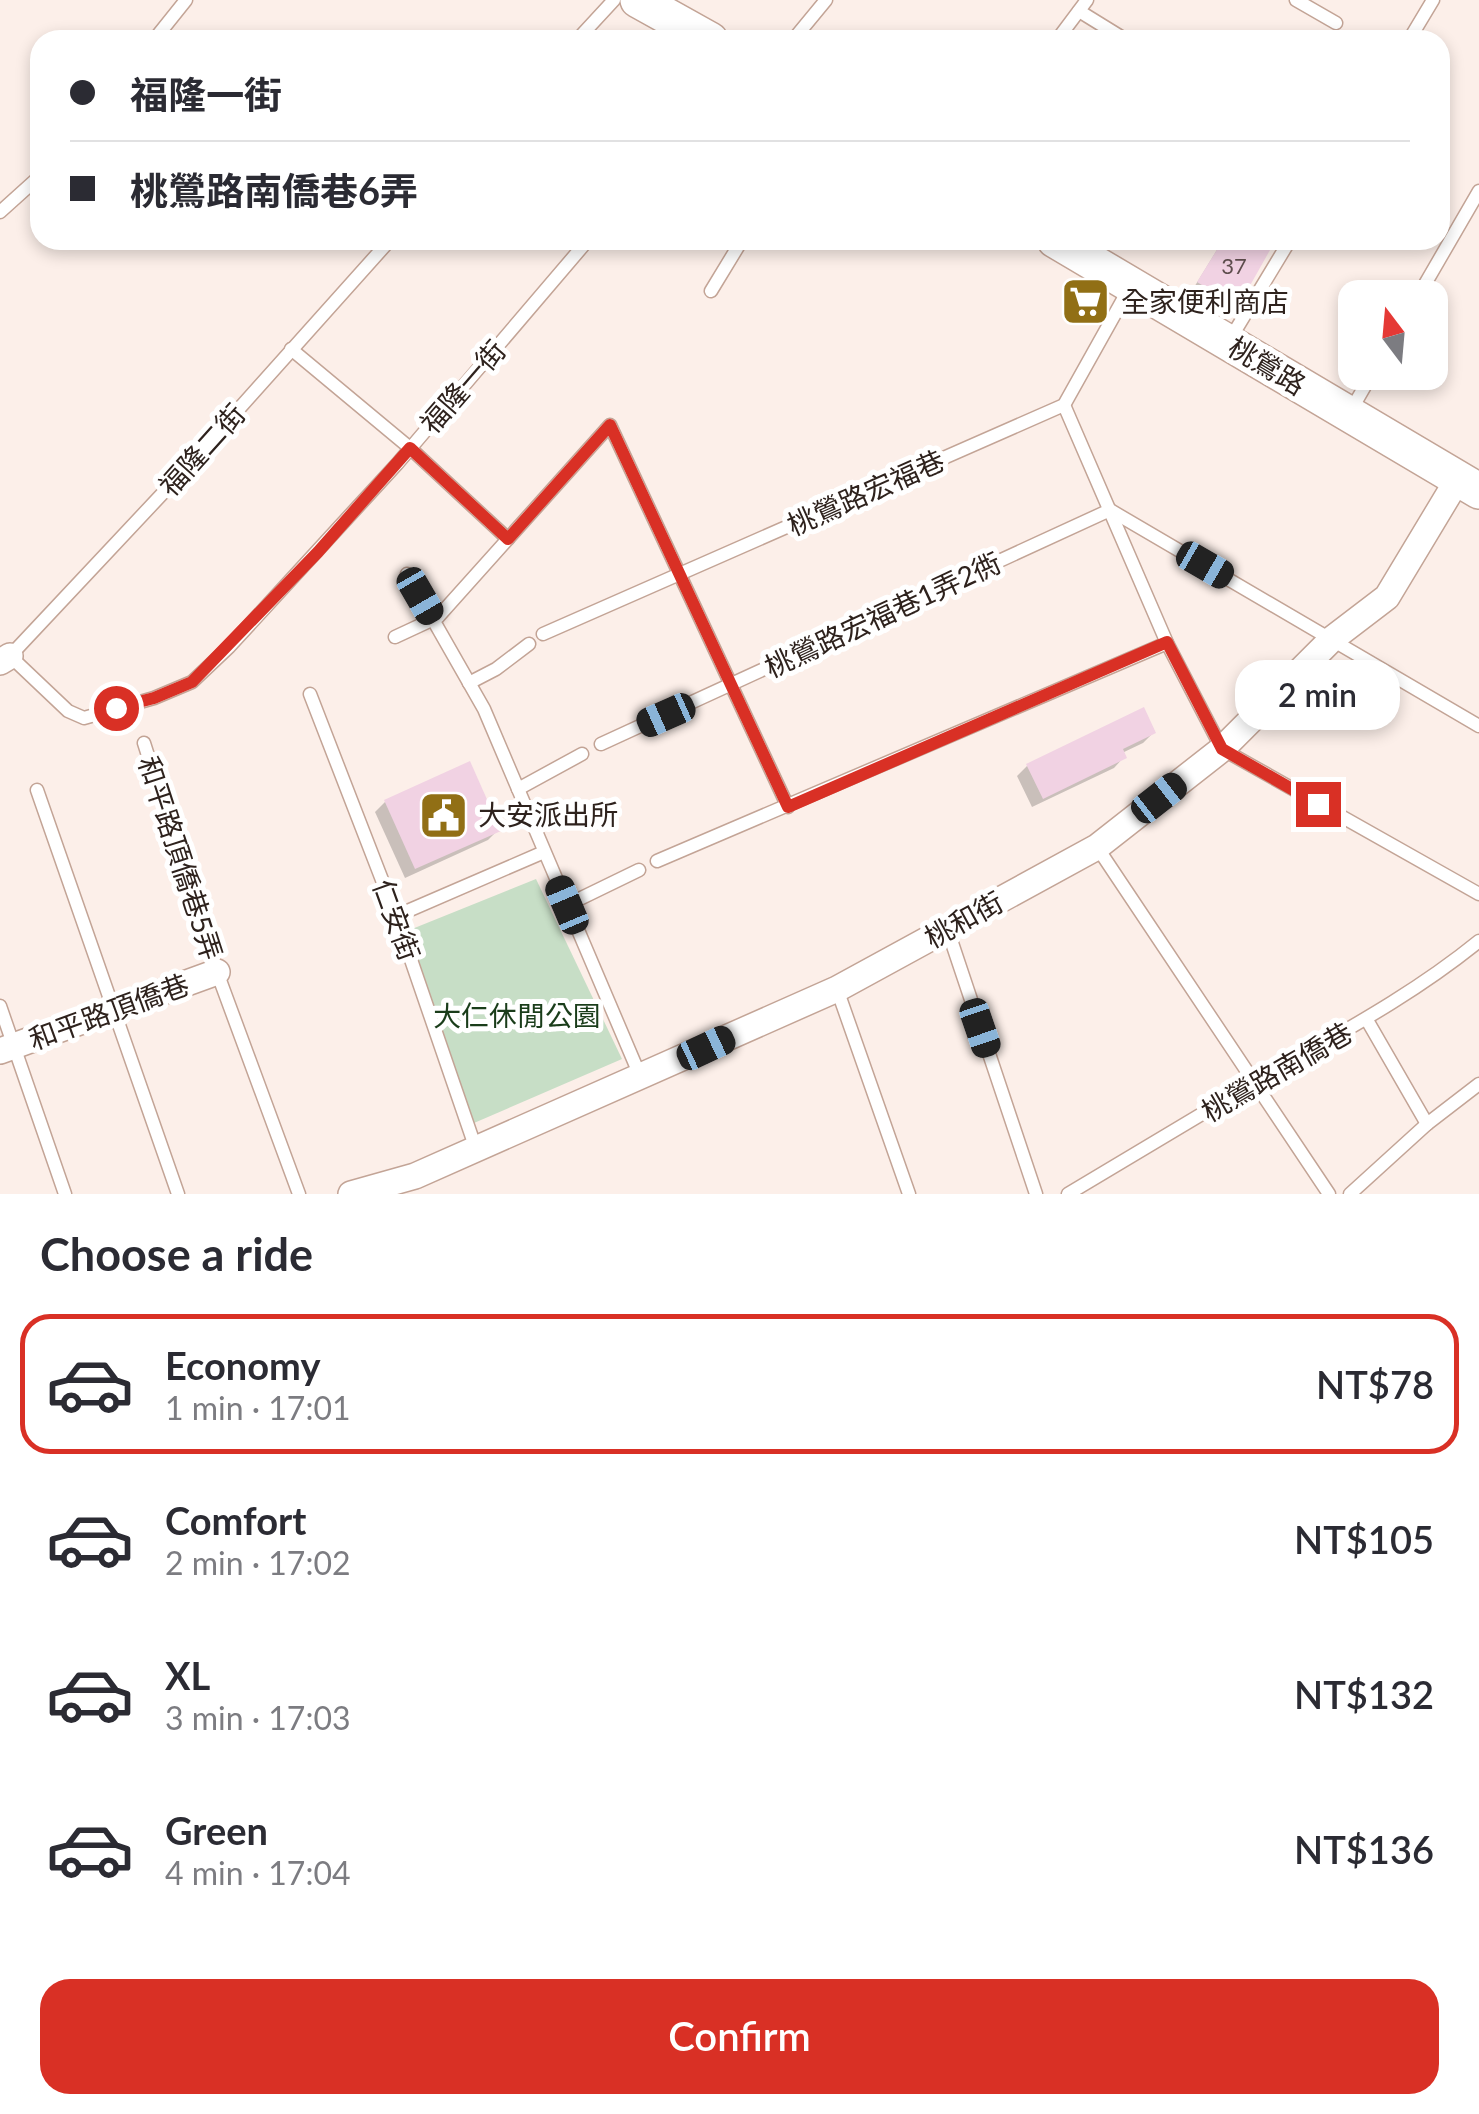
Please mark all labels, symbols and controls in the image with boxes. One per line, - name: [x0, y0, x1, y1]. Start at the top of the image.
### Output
- text: 福隆一街: [130, 71, 282, 117]
- text: 桃鶯路南僑巷6弄: [130, 167, 418, 213]
- house number: 37: [1221, 252, 1247, 279]
- supermarket icon: 全家便利商店: [1060, 276, 1112, 328]
- north arrow: [1338, 280, 1448, 390]
- map controls: [1338, 280, 1448, 390]
- place label: 全家便利商店: [1121, 284, 1289, 318]
- street label: 桃鶯路: [1223, 329, 1312, 401]
- street label: 福隆一街: [413, 333, 512, 440]
- street label: 福隆二街: [151, 396, 251, 502]
- street label: 桃鶯路宏福巷: [782, 442, 949, 542]
- car: [1172, 537, 1238, 593]
- street label: 桃鶯路宏福巷1弄2衖: [759, 544, 1006, 684]
- car: [392, 563, 448, 629]
- callout: 2 min: [1236, 659, 1400, 729]
- text: 2 min: [1278, 675, 1357, 714]
- route start: [94, 686, 139, 731]
- car: [632, 689, 700, 741]
- street label: 和平路頂僑巷5弄: [132, 752, 230, 964]
- car: [1126, 768, 1192, 828]
- route end: [1296, 782, 1341, 827]
- public building icon: 大安派出所: [417, 789, 469, 841]
- place label: 大安派出所: [478, 797, 618, 831]
- car: [541, 872, 593, 938]
- street label: 仁安街: [367, 874, 427, 965]
- street label: 桃和街: [919, 884, 1008, 954]
- street label: 和平路頂僑巷: [24, 966, 193, 1056]
- car: [956, 995, 1004, 1061]
- park label: 大仁休閒公園: [433, 998, 601, 1032]
- street label: 桃鶯路南僑巷: [1195, 1014, 1358, 1128]
- car: [672, 1022, 740, 1074]
- text: Choose a ride: [40, 1227, 313, 1281]
- icon: car: [45, 1339, 135, 1429]
- text: Economy: [165, 1342, 320, 1388]
- text: NT$78: [1316, 1361, 1434, 1407]
- text: 1 min · 17:01: [165, 1388, 351, 1427]
- icon: car: [45, 1494, 135, 1584]
- text: Comfort: [165, 1497, 306, 1543]
- text: NT$105: [1294, 1516, 1434, 1562]
- text: 2 min · 17:02: [165, 1543, 351, 1582]
- icon: car: [45, 1649, 135, 1739]
- text: XL: [165, 1652, 210, 1698]
- text: NT$132: [1294, 1671, 1434, 1717]
- text: 3 min · 17:03: [165, 1698, 351, 1737]
- icon: car: [45, 1804, 135, 1894]
- text: Green: [165, 1807, 268, 1853]
- text: NT$136: [1294, 1826, 1434, 1872]
- text: 4 min · 17:04: [165, 1853, 351, 1892]
- button: Confirm: [40, 1979, 1439, 2094]

